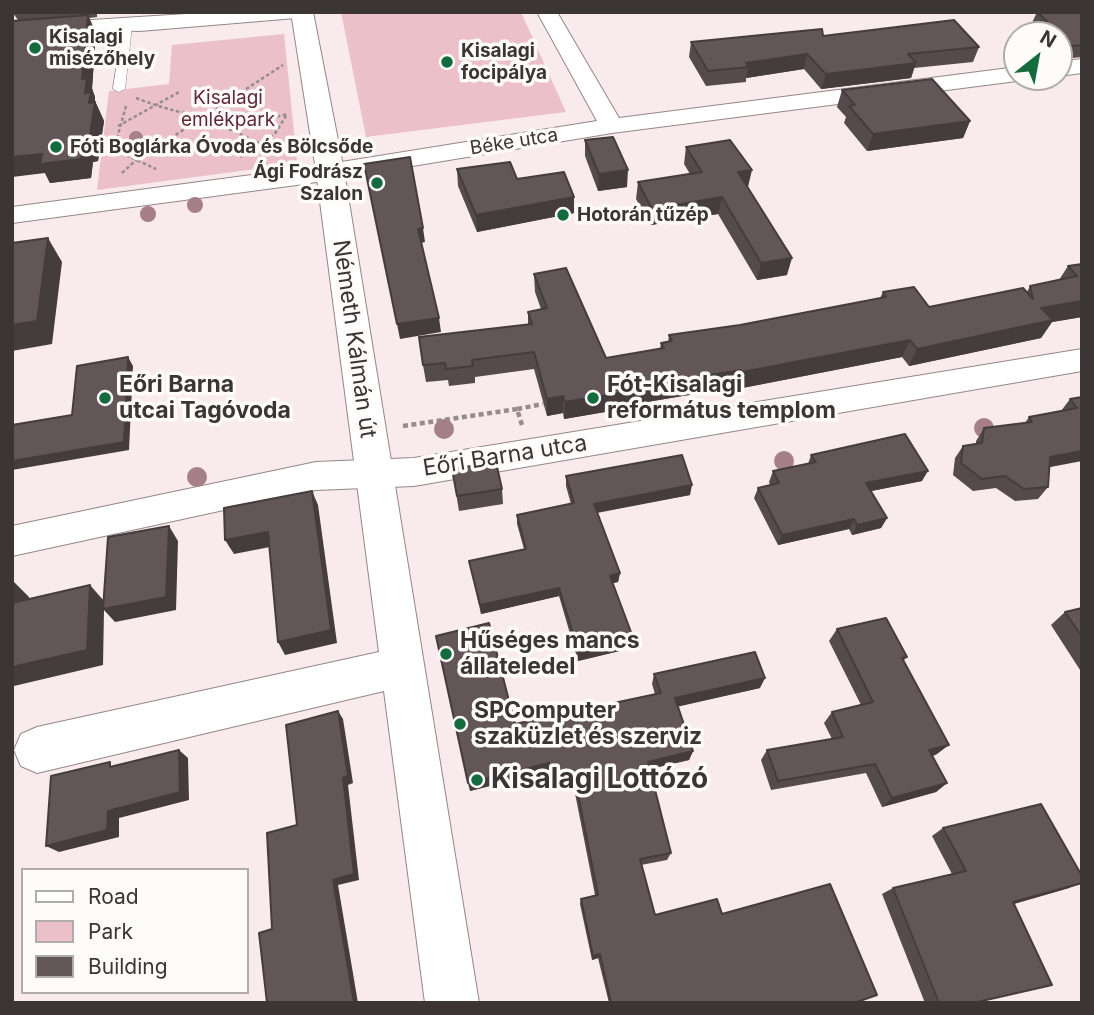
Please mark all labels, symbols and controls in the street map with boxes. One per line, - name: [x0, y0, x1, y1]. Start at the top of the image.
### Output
- north arrow: [1003, 21, 1073, 91]
- place label: Kisalagi misézőhely: [49, 26, 155, 70]
- text: N: [1036, 26, 1060, 53]
- marker: Kisalagi misézőhely: [27, 40, 43, 56]
- place label: Kisalagi focipálya: [461, 40, 547, 84]
- marker: Kisalagi focipálya: [439, 54, 455, 70]
- park label: Kisalagi emlékpark: [181, 87, 275, 131]
- street label: Béke utca: [468, 124, 560, 160]
- place label: Fóti Boglárka Óvoda és Bölcsőde: [70, 136, 373, 158]
- marker: Fóti Boglárka Óvoda és Bölcsőde: [48, 139, 64, 155]
- place label: Ági Fodrász Szalon: [253, 161, 363, 205]
- marker: Ági Fodrász Szalon: [369, 175, 385, 191]
- place label: Hotorán tűzép: [577, 204, 709, 226]
- marker: Hotorán tűzép: [555, 207, 571, 223]
- street label: Németh Kálmán út: [326, 238, 382, 440]
- place label: Eőri Barna utcai Tagóvoda: [119, 371, 291, 425]
- place label: Fót-Kisalagi református templom: [607, 371, 836, 425]
- marker: Eőri Barna utcai Tagóvoda: [97, 390, 113, 406]
- marker: Fót-Kisalagi református templom: [585, 390, 601, 406]
- street label: Eőri Barna utca: [421, 429, 589, 483]
- place label: Hűséges mancs állateledel: [460, 627, 640, 681]
- marker: Hűséges mancs állateledel: [438, 646, 454, 662]
- place label: SPComputer szaküzlet és szerviz: [474, 697, 702, 751]
- marker: SPComputer szaküzlet és szerviz: [452, 716, 468, 732]
- place label: Kisalagi Lottózó: [491, 763, 708, 797]
- marker: Kisalagi Lottózó: [469, 772, 485, 788]
- legend: [21, 868, 248, 994]
- text: Road: [88, 884, 139, 909]
- text: Park: [88, 919, 133, 944]
- text: Building: [88, 954, 168, 979]

